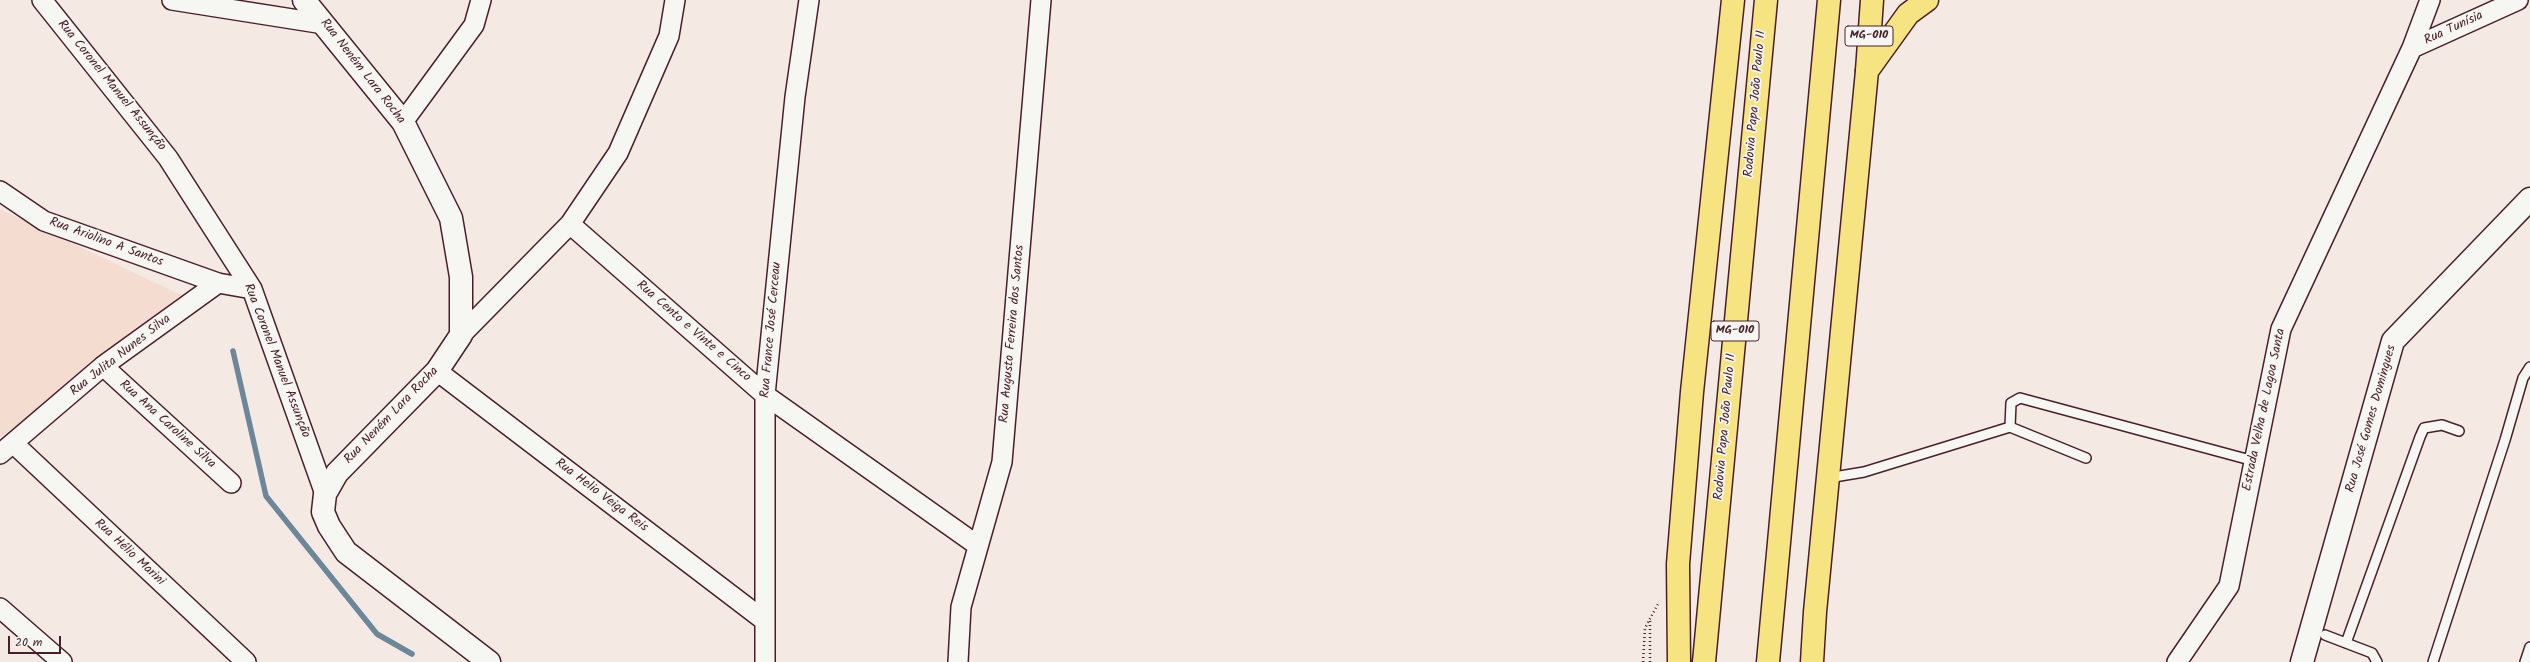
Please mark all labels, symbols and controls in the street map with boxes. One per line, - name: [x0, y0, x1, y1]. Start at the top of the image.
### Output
- street label: Rua Tunísia: [2422, 9, 2486, 49]
- street label: Rua Neném Lara Rocha: [316, 16, 408, 128]
- street label: Rua Coronel Manuel Assunção: [53, 17, 169, 155]
- road number: MG-010: [1845, 26, 1893, 46]
- street label: Rodovia Papa João Paulo II: [1742, 30, 1770, 178]
- street label: Rua Ariolino A Santos: [47, 215, 165, 271]
- street label: Rua Augusto Ferreira dos Santos: [997, 244, 1029, 424]
- street label: Rua France José Cerceau: [758, 261, 786, 399]
- street label: Rua Cento e Vinte e Cinco: [633, 278, 753, 386]
- street label: Rua Coronel Manuel Assunção: [239, 282, 313, 440]
- street label: Rua Julita Nunes Silva: [68, 312, 174, 400]
- road number: MG-010: [1711, 321, 1759, 341]
- street label: Estrada Velha de Lagoa Santa: [2240, 327, 2290, 493]
- street label: Rua José Gomes Domingues: [2343, 343, 2401, 495]
- street label: Rodovia Papa João Paulo II: [1712, 353, 1740, 501]
- street label: Rua Neném Lara Rocha: [342, 364, 442, 468]
- street label: Rua Ana Caroline Silva: [116, 378, 218, 472]
- street label: Rua Helio Veiga Reis: [551, 456, 651, 536]
- street label: Rua Hélio Marini: [91, 516, 167, 590]
- scale bar: [10, 628, 63, 654]
- text: 20 m: [15, 633, 42, 652]

